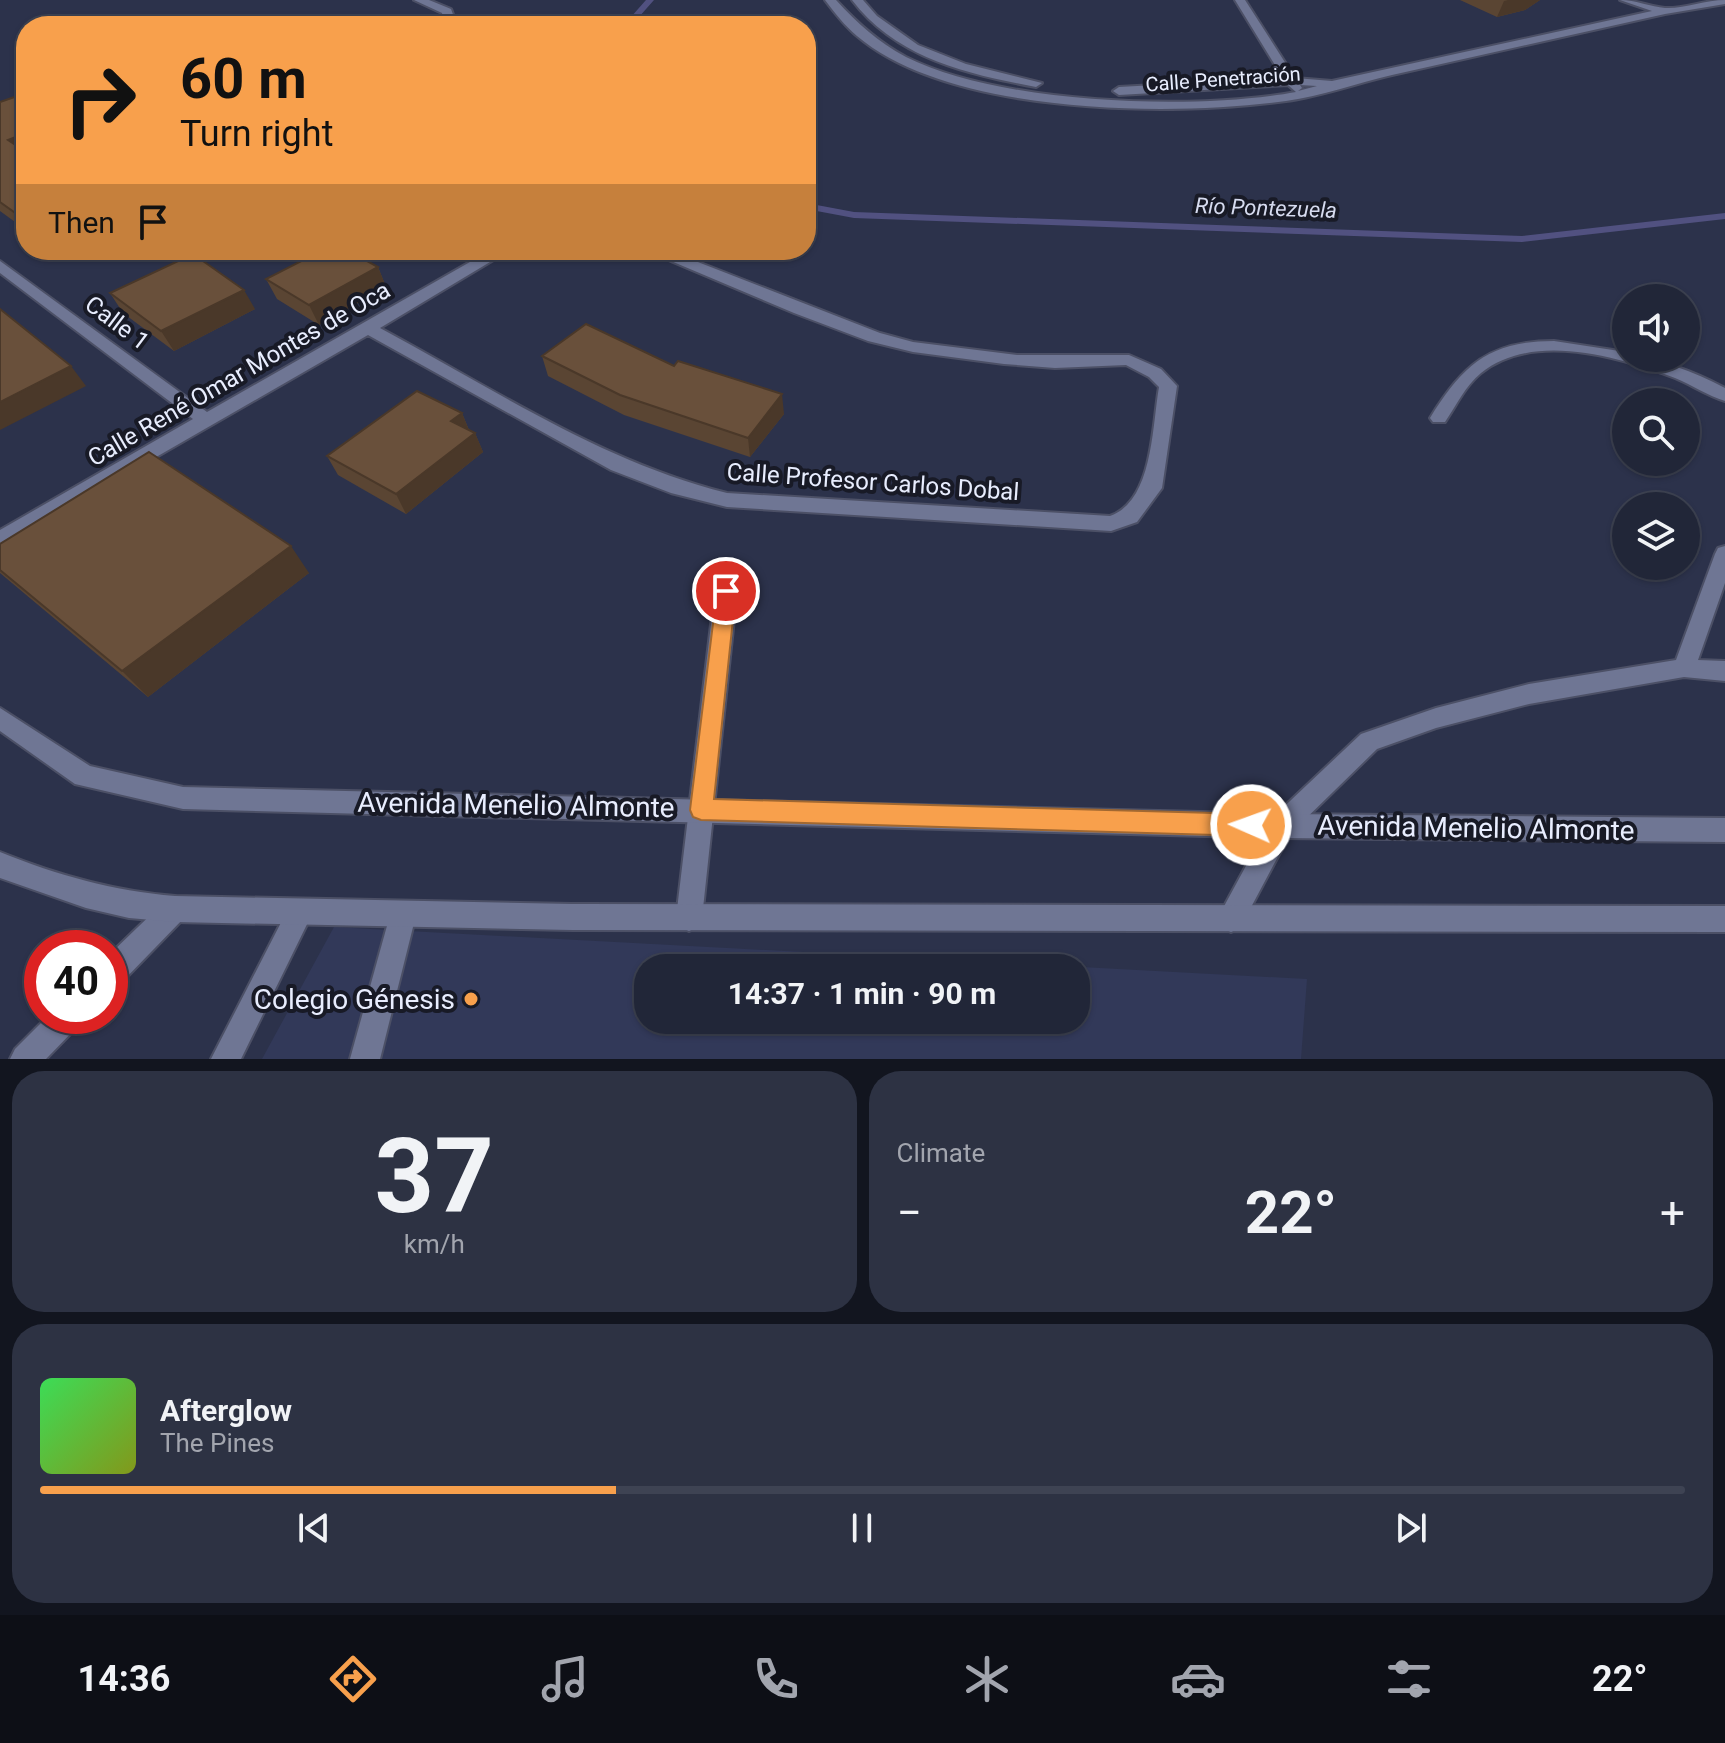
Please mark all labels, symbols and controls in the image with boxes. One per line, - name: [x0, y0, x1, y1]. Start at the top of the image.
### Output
- text: 60 m: [180, 46, 307, 112]
- icon: right: [48, 48, 152, 152]
- street label: Calle Penetración: [1145, 62, 1301, 96]
- text: Turn right: [180, 113, 333, 155]
- water label: Río Pontezuela: [1195, 193, 1337, 223]
- icon: arrive: [131, 200, 175, 244]
- text: Then: [48, 205, 115, 240]
- street label: Calle René Omar Montes de Oca: [83, 276, 395, 472]
- map controls: [1612, 284, 1700, 580]
- button: sound: [1612, 284, 1700, 372]
- street label: Calle 1: [80, 290, 154, 356]
- button: search: [1612, 388, 1700, 476]
- street label: Calle Profesor Carlos Dobal: [726, 458, 1020, 506]
- button: layers: [1612, 492, 1700, 580]
- pin: [692, 557, 760, 625]
- icon: arrive: [704, 569, 748, 613]
- position arrow: [1209, 783, 1293, 867]
- street label: Avenida Menelio Almonte: [357, 786, 675, 824]
- street label: Avenida Menelio Almonte: [1317, 809, 1635, 847]
- speed limit sign: 40: [24, 930, 128, 1034]
- text: 14:37 · 1 min · 90 m: [728, 976, 996, 1011]
- place label: Colegio Génesis: [254, 983, 455, 1016]
- marker: Colegio Génesis: [462, 990, 480, 1008]
- text: 37: [375, 1116, 494, 1237]
- text: Climate: [897, 1138, 985, 1168]
- text: 22°: [1245, 1177, 1337, 1248]
- text: −: [897, 1187, 922, 1239]
- text: +: [1660, 1187, 1685, 1239]
- text: km/h: [404, 1229, 465, 1259]
- text: Afterglow: [160, 1393, 292, 1428]
- text: The Pines: [160, 1428, 274, 1458]
- icon: previous: [292, 1506, 336, 1550]
- icon: pause: [840, 1506, 884, 1550]
- icon: next: [1389, 1506, 1433, 1550]
- icon: directions: [325, 1651, 381, 1707]
- icon: music: [537, 1651, 593, 1707]
- icon: phone: [748, 1651, 804, 1707]
- icon: climate: [959, 1651, 1015, 1707]
- icon: car: [1170, 1651, 1226, 1707]
- icon: filters: [1381, 1651, 1437, 1707]
- text: 14:36: [78, 1658, 170, 1700]
- text: 22°: [1592, 1658, 1647, 1700]

